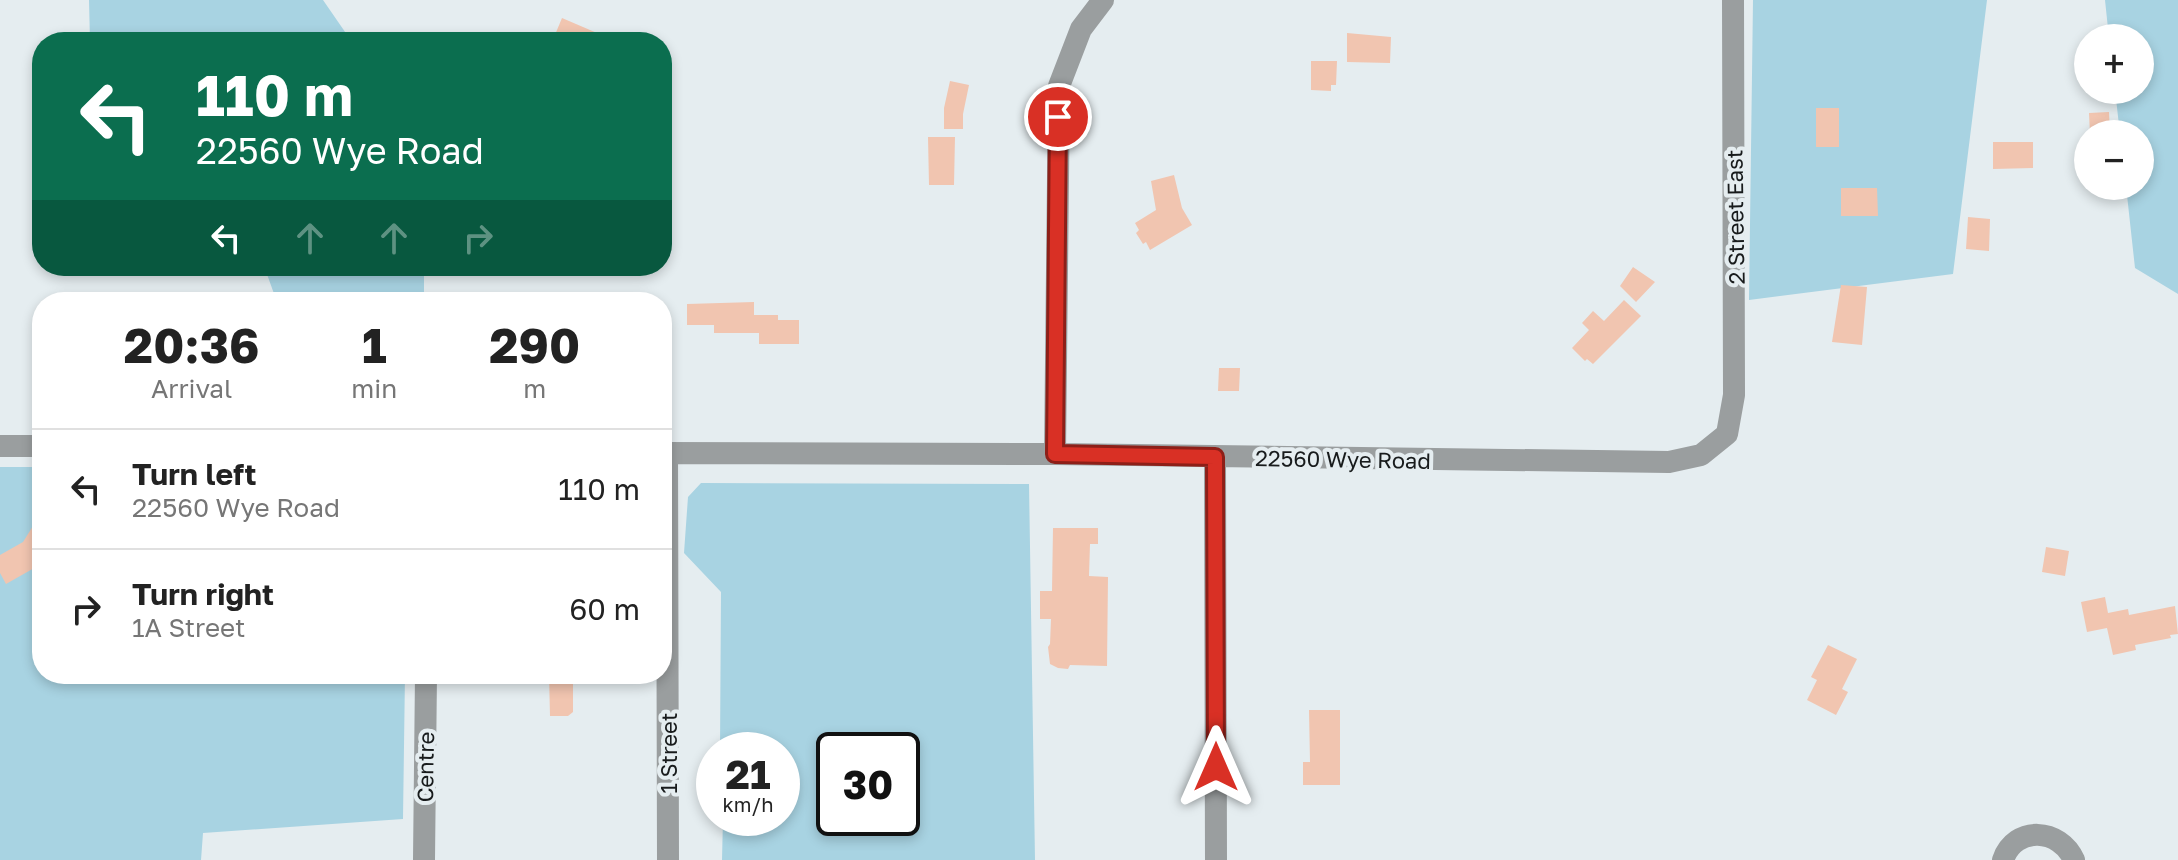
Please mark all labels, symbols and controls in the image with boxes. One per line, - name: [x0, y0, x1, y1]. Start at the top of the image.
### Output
- map controls: [2074, 24, 2154, 200]
- button: +: [2074, 24, 2154, 104]
- text: 110 m: [196, 61, 353, 128]
- icon: left: [64, 64, 168, 168]
- pin: [1024, 83, 1092, 151]
- icon: arrive: [1036, 95, 1080, 139]
- button: −: [2074, 120, 2154, 200]
- text: 22560 Wye Road: [196, 129, 484, 172]
- street label: 2 Street East: [1720, 149, 1750, 285]
- icon: left: [204, 216, 248, 260]
- icon: ahead: [288, 216, 332, 260]
- icon: ahead: [372, 216, 416, 260]
- icon: right: [456, 216, 500, 260]
- text: 20:36: [124, 316, 259, 374]
- text: 1: [362, 316, 387, 374]
- text: 290: [489, 316, 580, 374]
- text: Arrival: [151, 373, 232, 404]
- text: min: [351, 373, 397, 404]
- text: m: [523, 373, 546, 404]
- street label: 22560 Wye Road: [1255, 444, 1431, 474]
- text: Turn left: [132, 456, 257, 492]
- icon: left: [64, 467, 108, 511]
- text: 110 m: [558, 471, 640, 507]
- text: 22560 Wye Road: [132, 492, 340, 523]
- text: Turn right: [132, 576, 274, 612]
- icon: right: [64, 587, 108, 631]
- text: 60 m: [569, 591, 640, 627]
- text: 1A Street: [132, 612, 246, 643]
- street label: 1 Street: [655, 712, 682, 794]
- position arrow: [1174, 725, 1258, 809]
- street label: Centre: [411, 731, 439, 803]
- speed limit sign: 30: [816, 732, 920, 836]
- text: 21: [726, 750, 771, 798]
- text: km/h: [723, 792, 773, 816]

